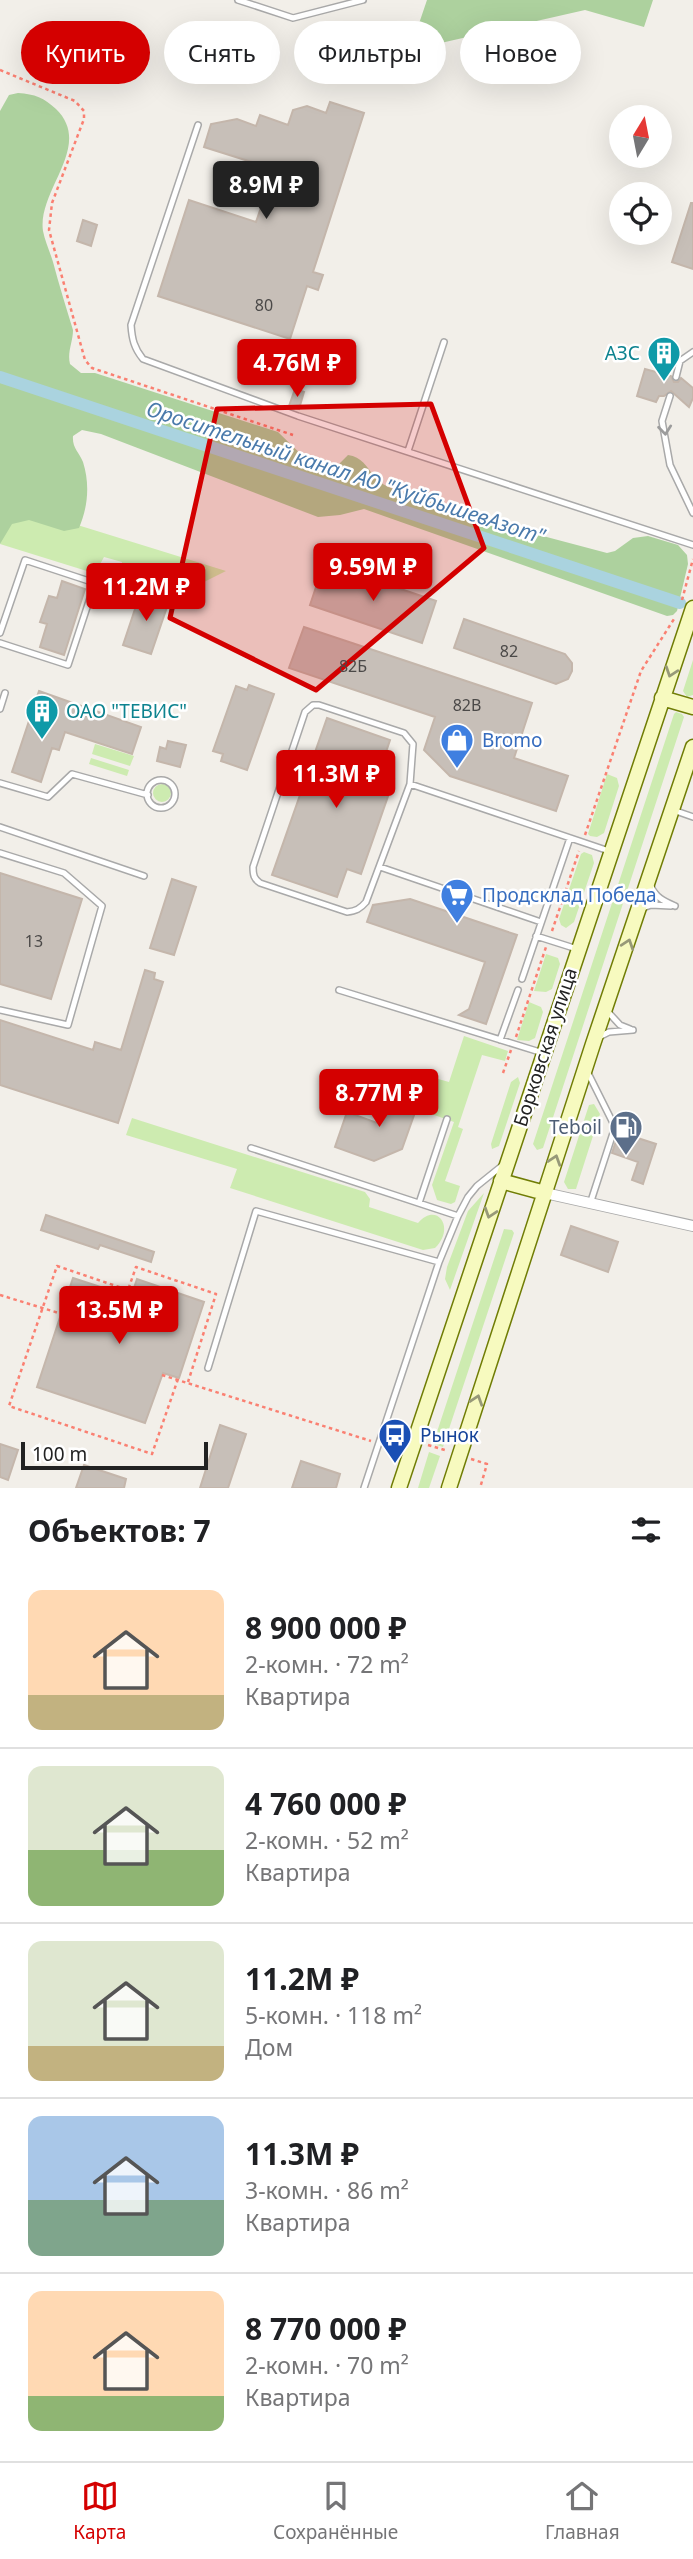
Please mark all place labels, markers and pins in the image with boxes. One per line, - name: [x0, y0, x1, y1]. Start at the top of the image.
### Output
- pin: 8.9M ₽: [209, 162, 323, 221]
- building icon: АЗС: [645, 334, 683, 383]
- pin: 4.76M ₽: [232, 340, 362, 399]
- place label: АЗС: [605, 340, 640, 366]
- pin: 9.59M ₽: [308, 544, 438, 603]
- pin: 11.2M ₽: [81, 564, 211, 623]
- building icon: ОАО "ТЕВИС": [23, 692, 61, 741]
- place label: ОАО "ТЕВИС": [66, 698, 187, 724]
- shop icon: Bromo: [438, 721, 476, 770]
- place label: Bromo: [482, 727, 543, 753]
- pin: 11.3M ₽: [271, 750, 401, 810]
- supermarket icon: Продсклад Победа: [438, 876, 476, 925]
- place label: Продсклад Победа: [482, 882, 657, 908]
- pin: 8.77M ₽: [314, 1070, 444, 1129]
- fuel station icon: Teboil: [607, 1108, 645, 1157]
- place label: Teboil: [549, 1114, 602, 1140]
- pin: 13.5M ₽: [54, 1286, 184, 1346]
- bus stop icon: Рынок: [376, 1416, 414, 1465]
- place label: Рынок: [420, 1422, 479, 1448]

